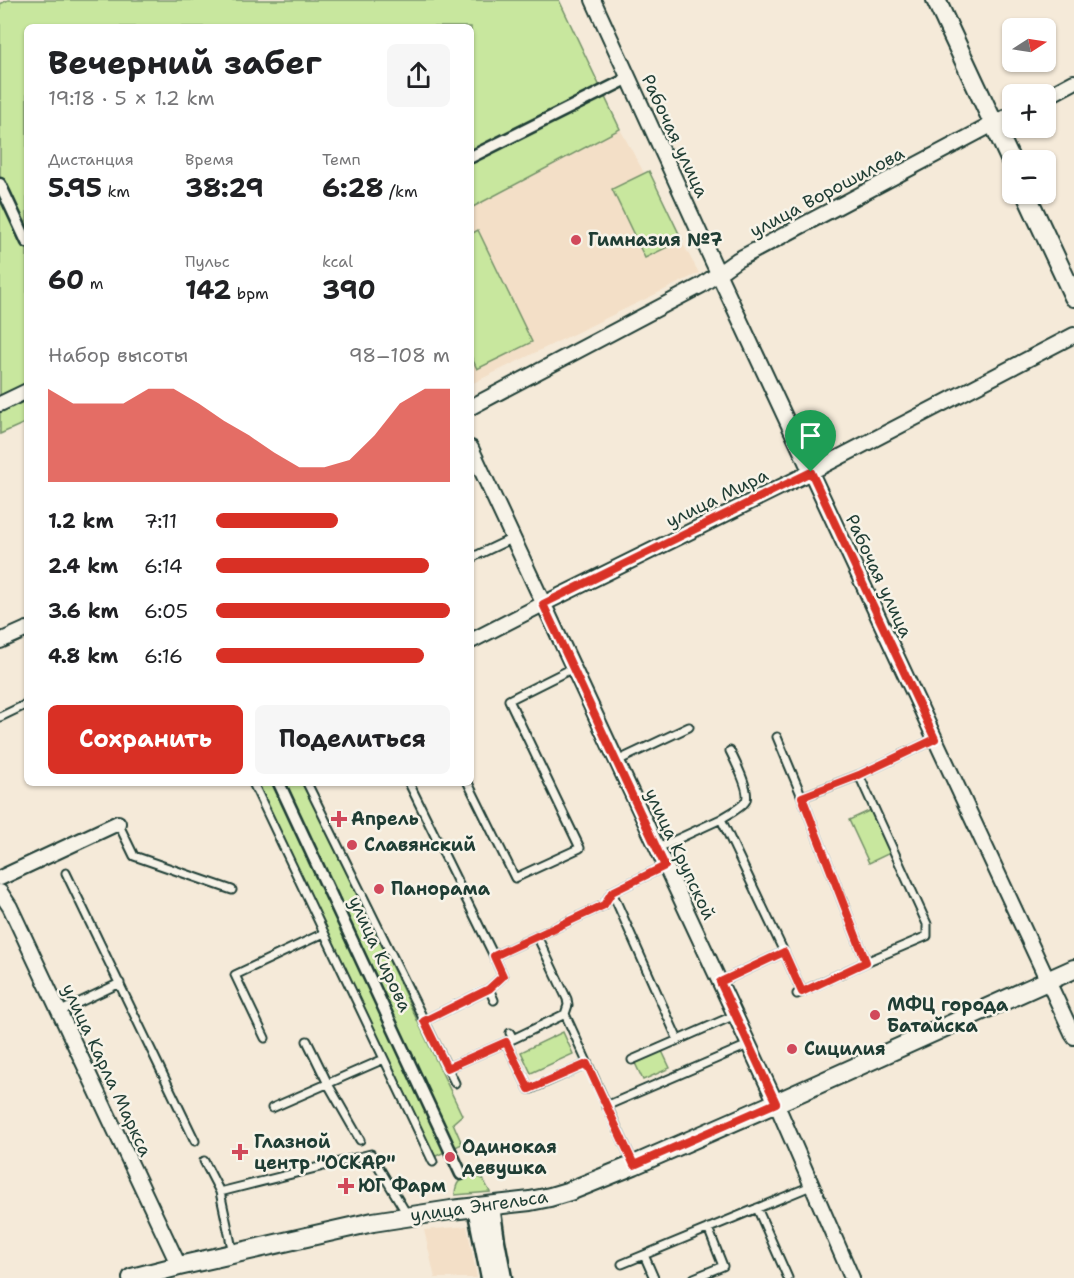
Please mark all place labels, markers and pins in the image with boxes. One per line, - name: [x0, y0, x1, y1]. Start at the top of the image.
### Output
- place label: Гимназия №7: [588, 228, 723, 252]
- marker: Гимназия №7: [569, 233, 583, 247]
- pin: [785, 410, 836, 472]
- place label: Апрель: [351, 807, 419, 831]
- marker: Апрель: [332, 812, 346, 826]
- place label: Славянский: [364, 833, 476, 857]
- marker: Славянский: [345, 838, 359, 852]
- place label: Панорама: [391, 877, 491, 901]
- marker: Панорама: [372, 882, 386, 896]
- place label: МФЦ города Батайска: [887, 993, 1009, 1038]
- marker: МФЦ города Батайска: [868, 1008, 882, 1022]
- place label: Сицилия: [804, 1037, 886, 1061]
- marker: Сицилия: [785, 1042, 799, 1056]
- place label: Глазной центр "ОСКАР": [254, 1130, 396, 1175]
- place label: Одинокая девушка: [462, 1135, 557, 1180]
- marker: Глазной центр "ОСКАР": [231, 1143, 249, 1161]
- marker: Одинокая девушка: [443, 1150, 457, 1164]
- place label: ЮГ Фарм: [358, 1174, 446, 1198]
- marker: ЮГ Фарм: [339, 1179, 353, 1193]

